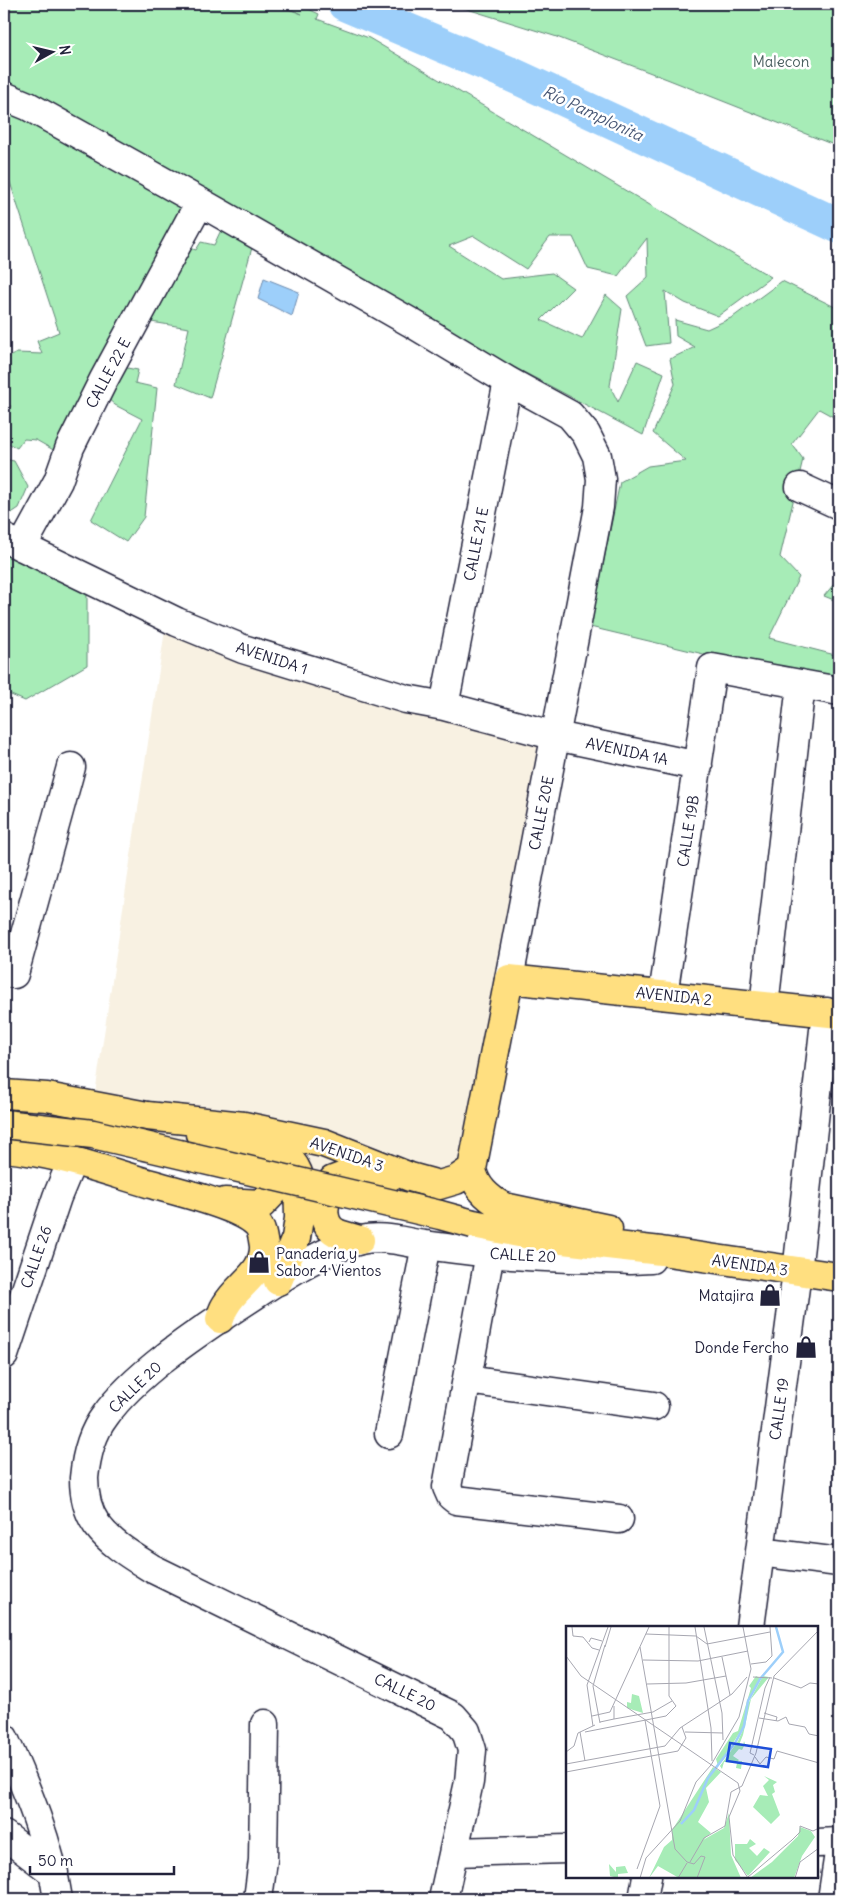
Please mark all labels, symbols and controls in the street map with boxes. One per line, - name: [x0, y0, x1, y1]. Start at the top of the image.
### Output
- north arrow: [28, 28, 78, 78]
- text: N: [55, 44, 74, 56]
- park label: Malecon: [753, 52, 810, 71]
- water label: Río Pamplonita: [540, 81, 647, 145]
- street label: CALLE 22 E: [82, 334, 135, 411]
- street label: CALLE 21 E: [460, 505, 492, 583]
- street label: AVENIDA 1: [234, 638, 310, 678]
- street label: AVENIDA 1A: [584, 733, 670, 769]
- street label: CALLE 20E: [525, 774, 558, 852]
- street label: CALLE 19B: [673, 793, 703, 868]
- street label: AVENIDA 2: [635, 983, 713, 1009]
- street label: AVENIDA 3: [308, 1133, 386, 1175]
- street label: CALLE 26: [16, 1223, 56, 1291]
- place label: Panadería y Sabor 4 Vientos: [276, 1244, 381, 1280]
- street label: CALLE 20: [489, 1244, 557, 1266]
- shop icon: Panadería y Sabor 4 Vientos: [246, 1249, 272, 1275]
- street label: AVENIDA 3: [711, 1250, 789, 1280]
- shop icon: Matajira: [757, 1282, 783, 1308]
- place label: Matajira: [699, 1286, 754, 1305]
- shop icon: Donde Fercho: [793, 1334, 819, 1360]
- place label: Donde Fercho: [694, 1338, 789, 1357]
- street label: CALLE 20: [105, 1357, 165, 1417]
- street label: CALLE 19: [765, 1377, 793, 1441]
- inset map: [566, 1626, 818, 1878]
- street label: CALLE 20: [371, 1669, 439, 1715]
- scale bar: [30, 1843, 174, 1875]
- text: 50 m: [38, 1851, 73, 1870]

